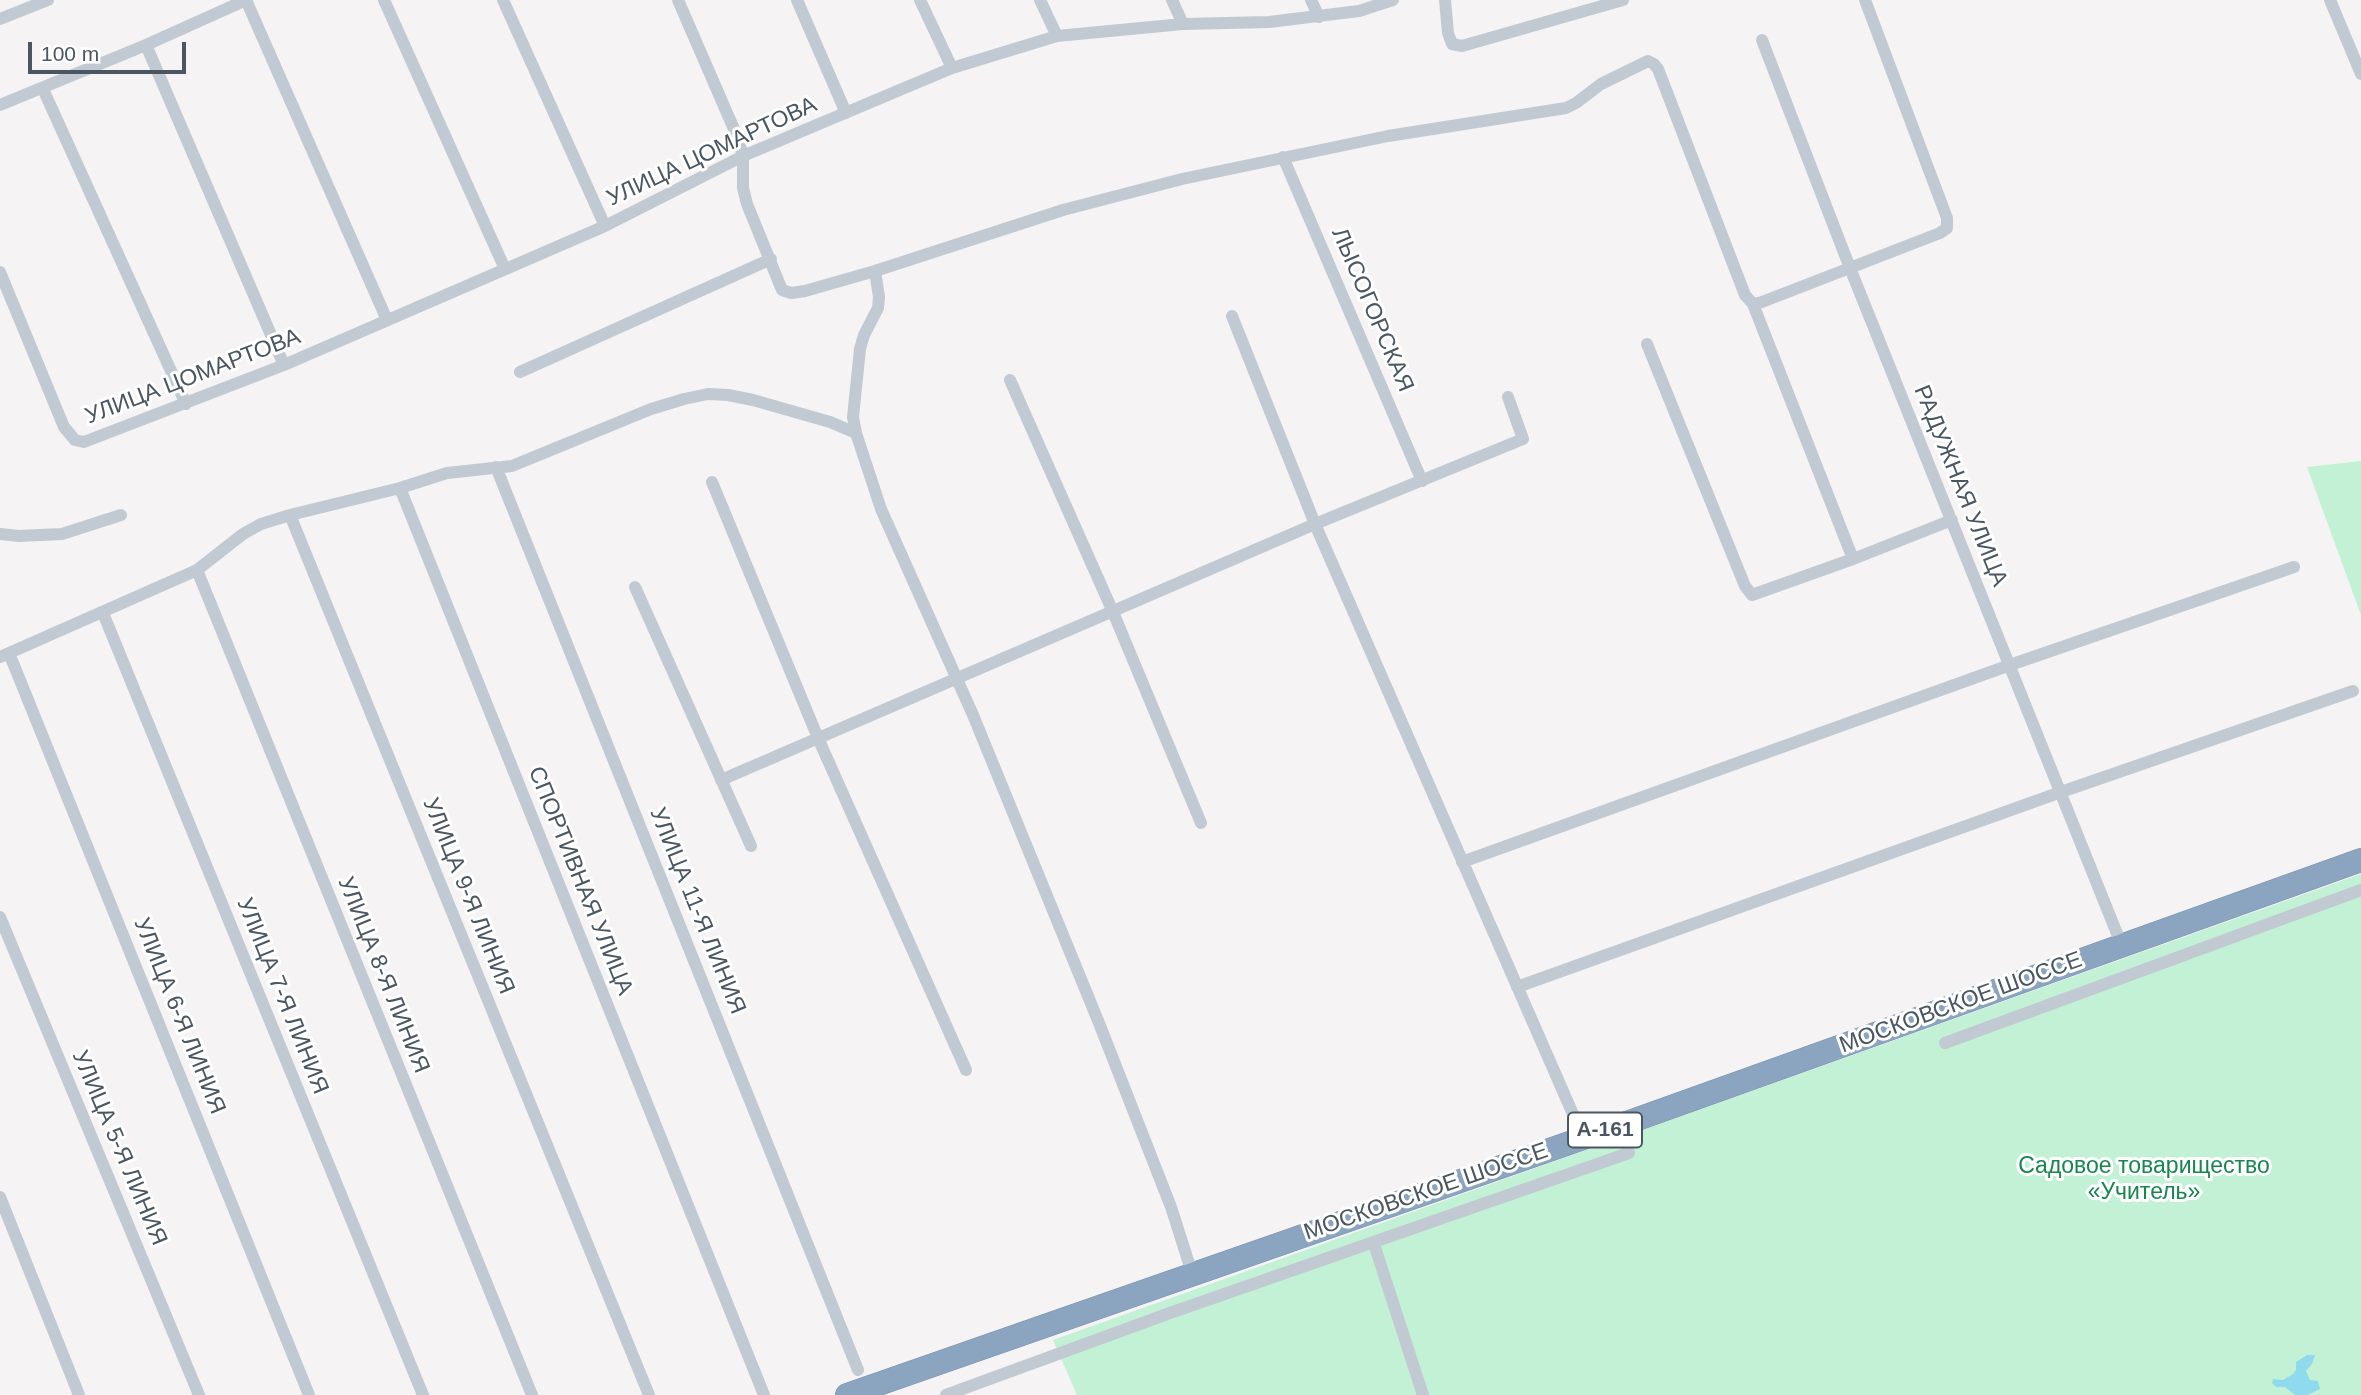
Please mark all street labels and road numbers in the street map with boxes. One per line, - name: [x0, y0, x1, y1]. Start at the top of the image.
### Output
- street label: УЛИЦА ЦОМАРТОВА: [603, 91, 821, 213]
- street label: ЛЫСОГОРСКАЯ: [1325, 224, 1419, 396]
- street label: УЛИЦА ЦОМАРТОВА: [82, 323, 304, 431]
- street label: РАДУЖНАЯ УЛИЦА: [1907, 381, 2013, 591]
- street label: СПОРТИВНАЯ УЛИЦА: [521, 763, 639, 999]
- street label: УЛИЦА 9-Я ЛИНИЯ: [416, 794, 520, 998]
- street label: УЛИЦА 11-Я ЛИНИЯ: [643, 804, 751, 1018]
- street label: УЛИЦА 8-Я ЛИНИЯ: [331, 873, 435, 1077]
- street label: УЛИЦА 7-Я ЛИНИЯ: [230, 894, 334, 1098]
- street label: УЛИЦА 6-Я ЛИНИЯ: [127, 914, 231, 1118]
- street label: МОСКОВСКОЕ ШОССЕ: [1836, 946, 2086, 1060]
- street label: УЛИЦА 5-Я ЛИНИЯ: [65, 1046, 173, 1250]
- road number: А-161: [1568, 1112, 1642, 1148]
- street label: МОСКОВСКОЕ ШОССЕ: [1300, 1137, 1552, 1247]

